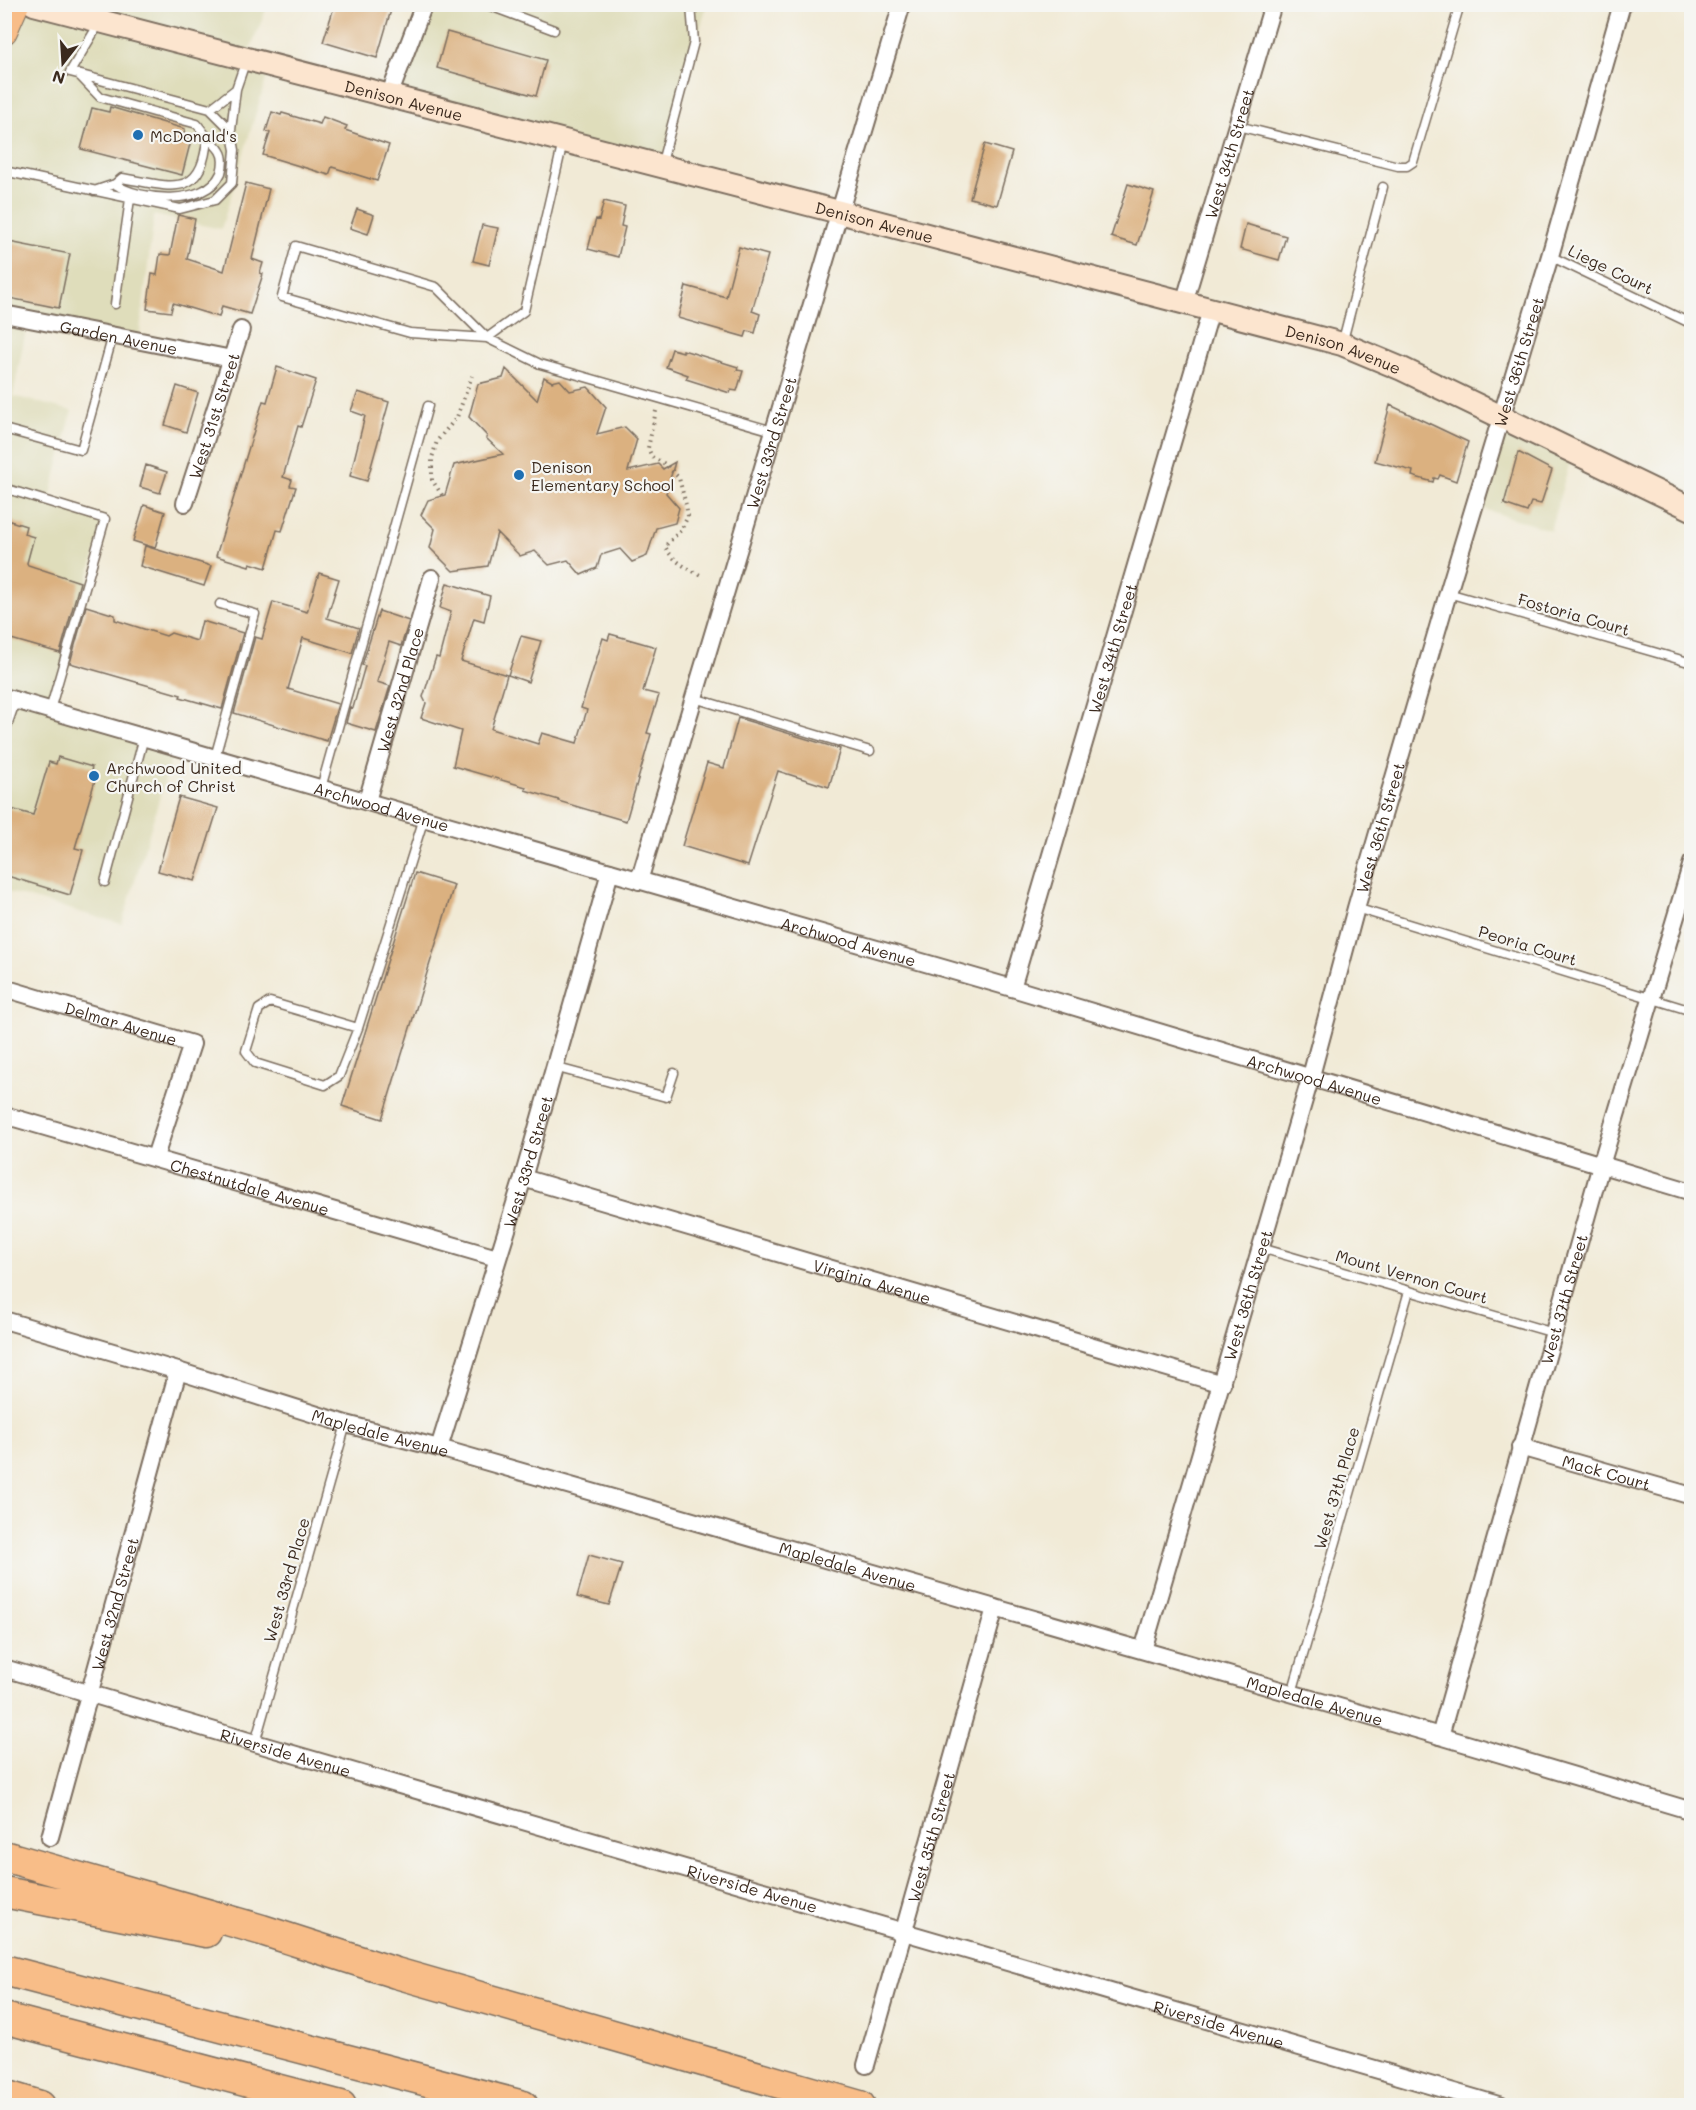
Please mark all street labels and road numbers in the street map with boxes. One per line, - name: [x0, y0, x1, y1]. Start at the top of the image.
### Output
- street label: Denison Avenue: [342, 74, 465, 125]
- street label: West 34th Street: [1199, 86, 1258, 221]
- street label: Denison Avenue: [813, 196, 936, 247]
- street label: Liege Court: [1565, 239, 1657, 299]
- street label: West 36th Street: [1488, 294, 1548, 429]
- street label: Garden Avenue: [58, 315, 179, 359]
- street label: Denison Avenue: [1283, 319, 1404, 378]
- street label: West 31st Street: [183, 350, 244, 481]
- street label: West 33rd Street: [741, 374, 800, 511]
- street label: West 34th Street: [1083, 581, 1141, 716]
- street label: Fostoria Court: [1516, 588, 1632, 640]
- street label: West 32nd Place: [371, 625, 428, 755]
- street label: West 36th Street: [1351, 760, 1409, 895]
- street label: Archwood Avenue: [312, 777, 452, 835]
- street label: Archwood Avenue: [778, 911, 919, 970]
- street label: Peoria Court: [1476, 920, 1580, 970]
- street label: Delmar Avenue: [62, 996, 180, 1049]
- street label: Archwood Avenue: [1245, 1049, 1384, 1109]
- street label: West 33rd Street: [498, 1093, 557, 1230]
- street label: Chestnutdale Avenue: [168, 1153, 332, 1219]
- street label: West 36th Street: [1218, 1227, 1276, 1363]
- street label: West 37th Street: [1535, 1232, 1592, 1367]
- street label: Mount Vernon Court: [1333, 1244, 1491, 1308]
- street label: Virginia Avenue: [811, 1254, 933, 1308]
- street label: Mapledale Avenue: [309, 1403, 452, 1461]
- street label: West 37th Place: [1308, 1424, 1364, 1552]
- street label: Mack Court: [1560, 1449, 1653, 1494]
- street label: West 33rd Place: [258, 1515, 314, 1645]
- street label: West 32nd Street: [86, 1535, 142, 1673]
- street label: Mapledale Avenue: [777, 1536, 919, 1595]
- street label: Mapledale Avenue: [1244, 1670, 1386, 1730]
- street label: Riverside Avenue: [218, 1723, 353, 1781]
- street label: West 35th Street: [902, 1769, 959, 1905]
- street label: Riverside Avenue: [685, 1859, 820, 1917]
- street label: Riverside Avenue: [1151, 1995, 1287, 2053]

